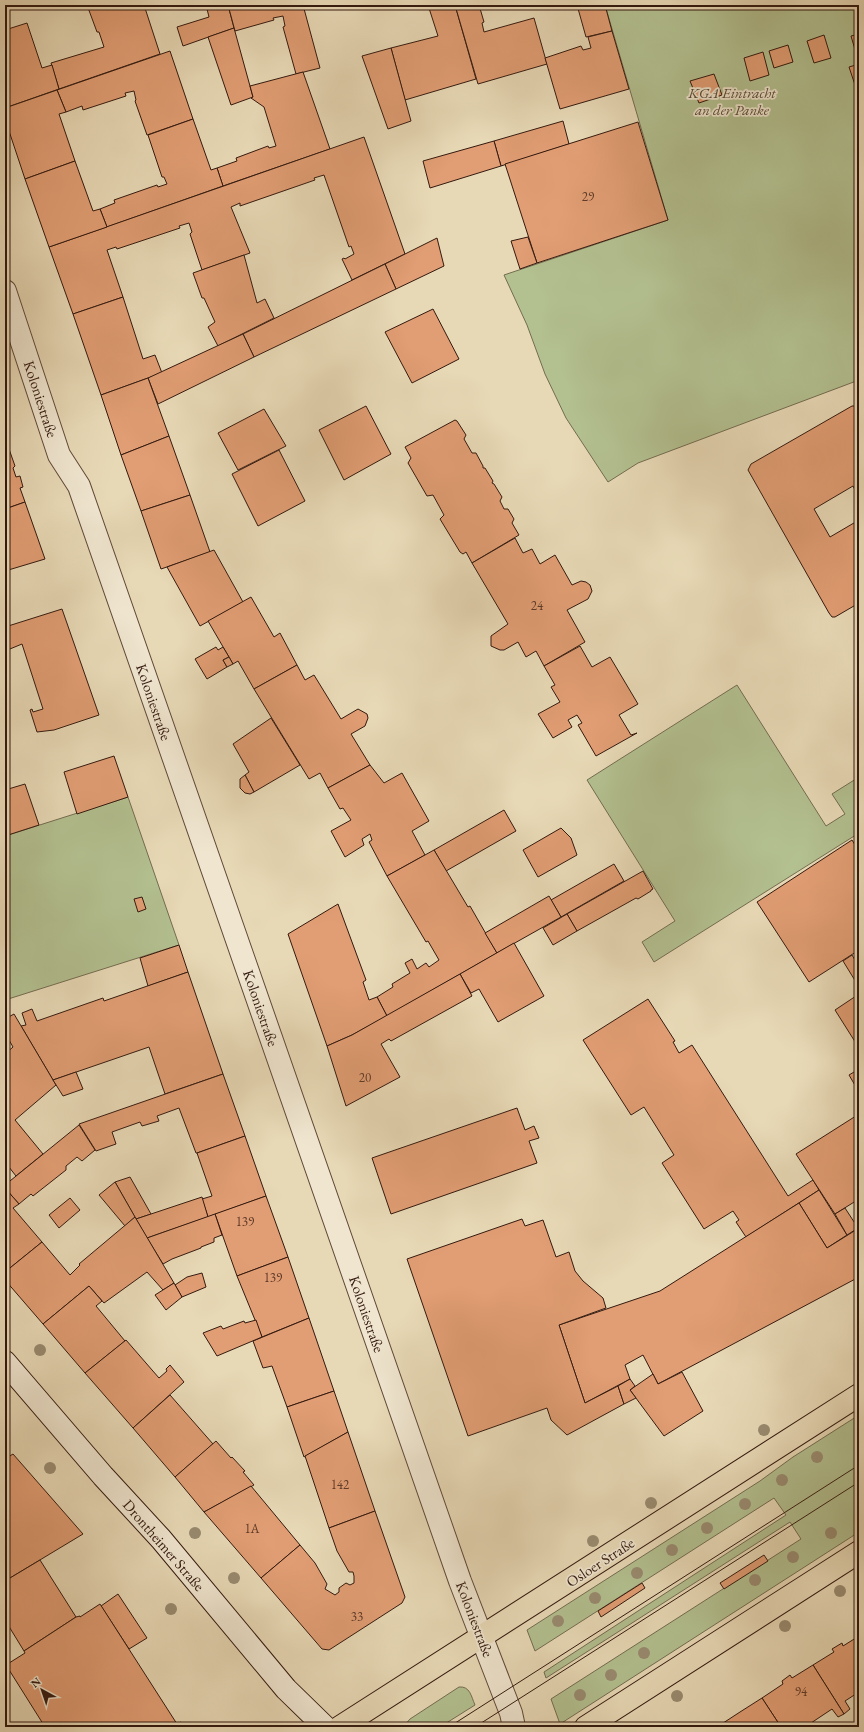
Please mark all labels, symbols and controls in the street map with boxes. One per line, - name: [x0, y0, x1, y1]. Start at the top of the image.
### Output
- park label: KGA Eintracht an der Panke: [687, 83, 776, 119]
- house number: 29: [582, 188, 595, 205]
- street label: Koloniestraße: [20, 358, 62, 440]
- house number: 24: [531, 597, 544, 614]
- street label: Koloniestraße: [132, 661, 176, 743]
- street label: Koloniestraße: [239, 967, 283, 1049]
- house number: 20: [359, 1069, 371, 1086]
- house number: 139: [236, 1213, 255, 1230]
- house number: 139: [264, 1269, 283, 1286]
- street label: Koloniestraße: [345, 1273, 389, 1355]
- house number: 142: [331, 1476, 350, 1493]
- street label: Drontheimer Straße: [119, 1495, 209, 1595]
- house number: 1A: [244, 1520, 261, 1537]
- street label: Osloer Straße: [562, 1533, 638, 1591]
- street label: Koloniestraße: [452, 1578, 498, 1660]
- house number: 33: [351, 1608, 363, 1625]
- north arrow: [22, 1670, 62, 1710]
- text: N: [28, 1674, 44, 1691]
- house number: 94: [795, 1683, 808, 1700]

